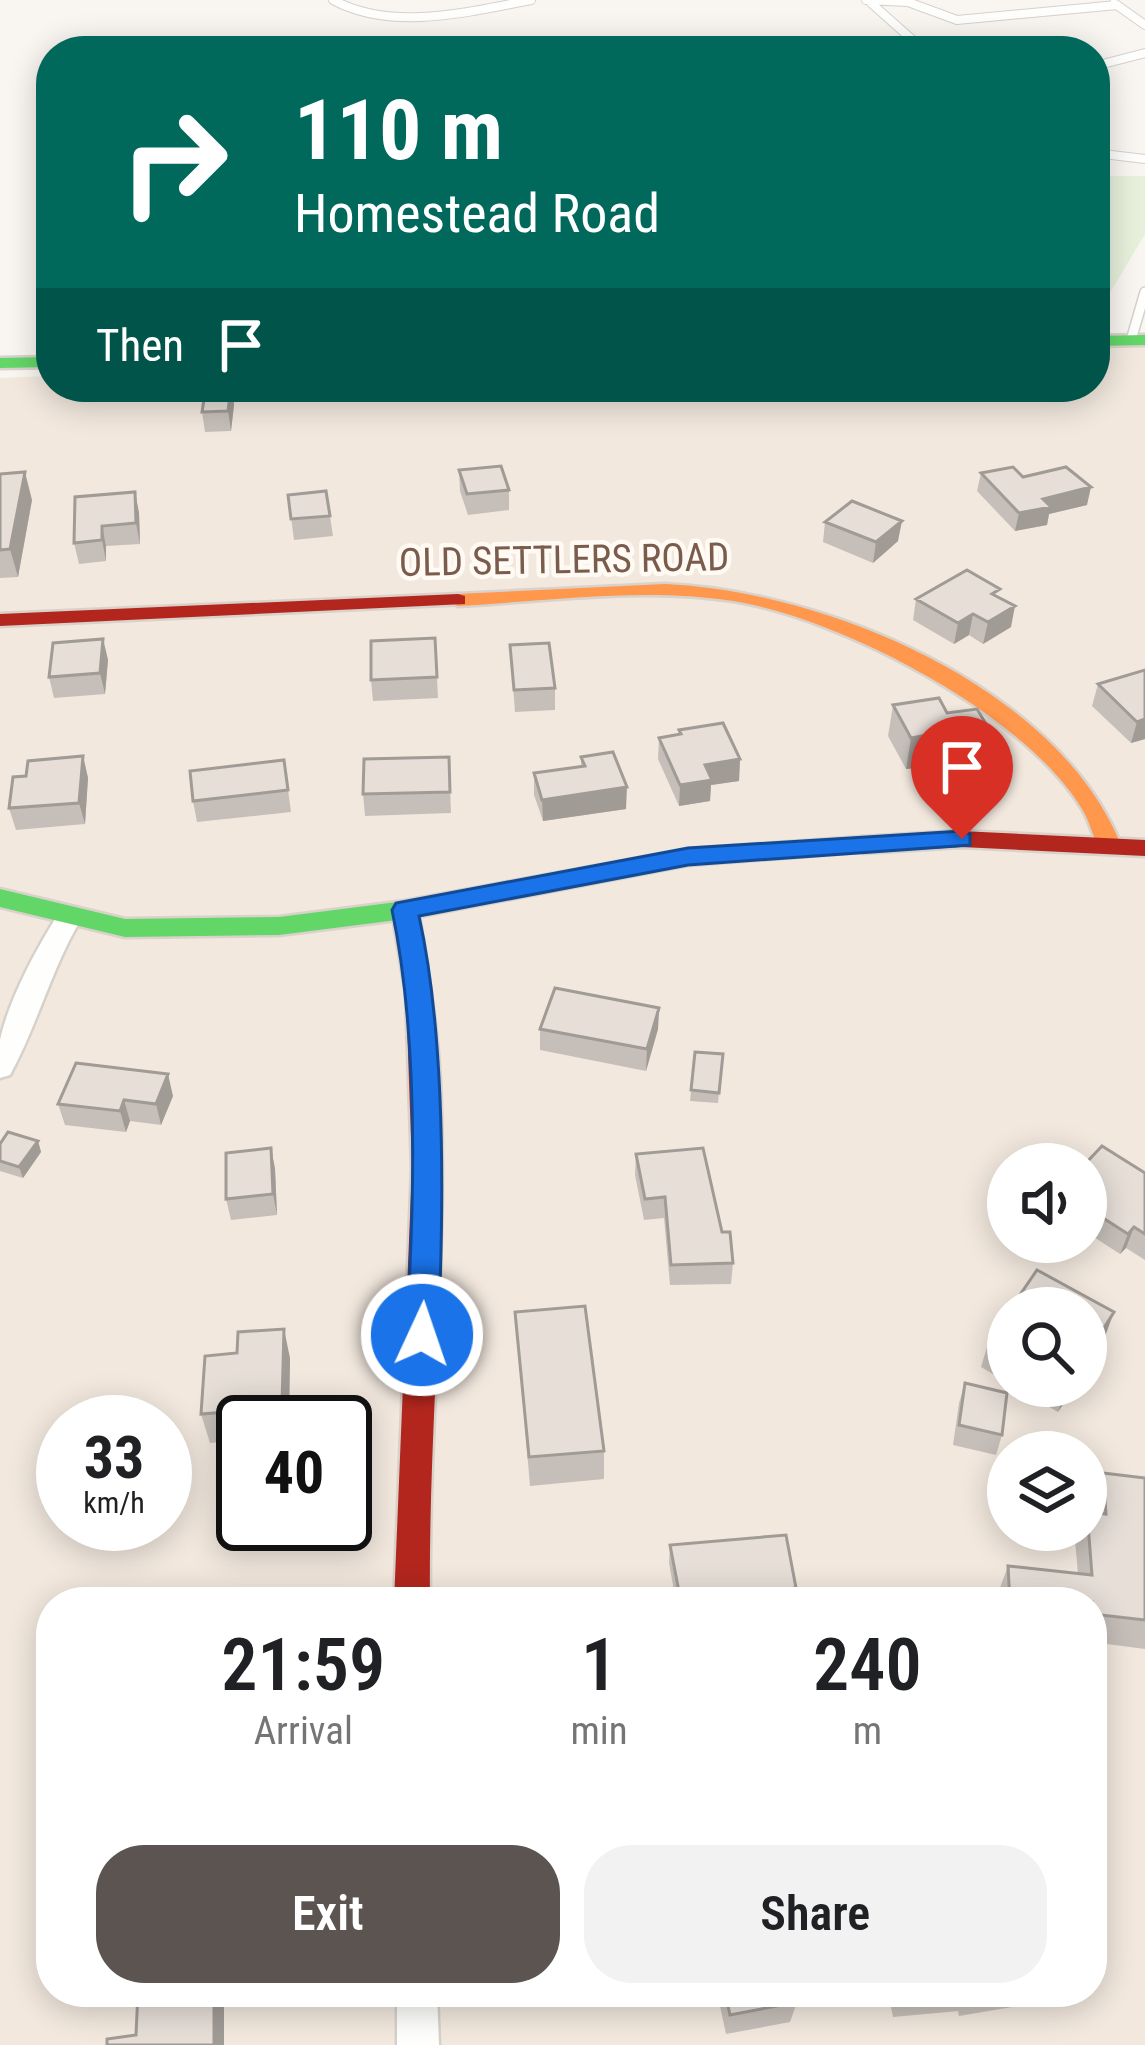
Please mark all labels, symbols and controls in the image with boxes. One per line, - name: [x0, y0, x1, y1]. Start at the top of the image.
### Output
- text: 110 m: [294, 81, 503, 180]
- icon: right: [96, 84, 252, 240]
- text: Homestead Road: [294, 182, 660, 245]
- icon: arrive: [208, 312, 274, 378]
- text: Then: [96, 319, 184, 372]
- street label: OLD SETTLERS ROAD: [398, 534, 730, 586]
- pin: [911, 716, 1013, 839]
- icon: arrive: [929, 734, 995, 800]
- map controls: [987, 1143, 1107, 1551]
- button: sound: [987, 1143, 1107, 1263]
- position arrow: [359, 1272, 485, 1398]
- button: search: [987, 1287, 1107, 1407]
- speed limit sign: 40: [216, 1395, 372, 1551]
- text: 33: [84, 1422, 144, 1493]
- button: layers: [987, 1431, 1107, 1551]
- text: km/h: [83, 1485, 145, 1520]
- text: 21:59: [221, 1623, 385, 1708]
- text: 1: [581, 1623, 617, 1708]
- text: 240: [813, 1623, 922, 1708]
- text: Arrival: [254, 1708, 353, 1754]
- text: min: [571, 1708, 628, 1754]
- text: m: [853, 1708, 882, 1754]
- button: Exit: [96, 1845, 560, 1983]
- button: Share: [584, 1845, 1047, 1983]

